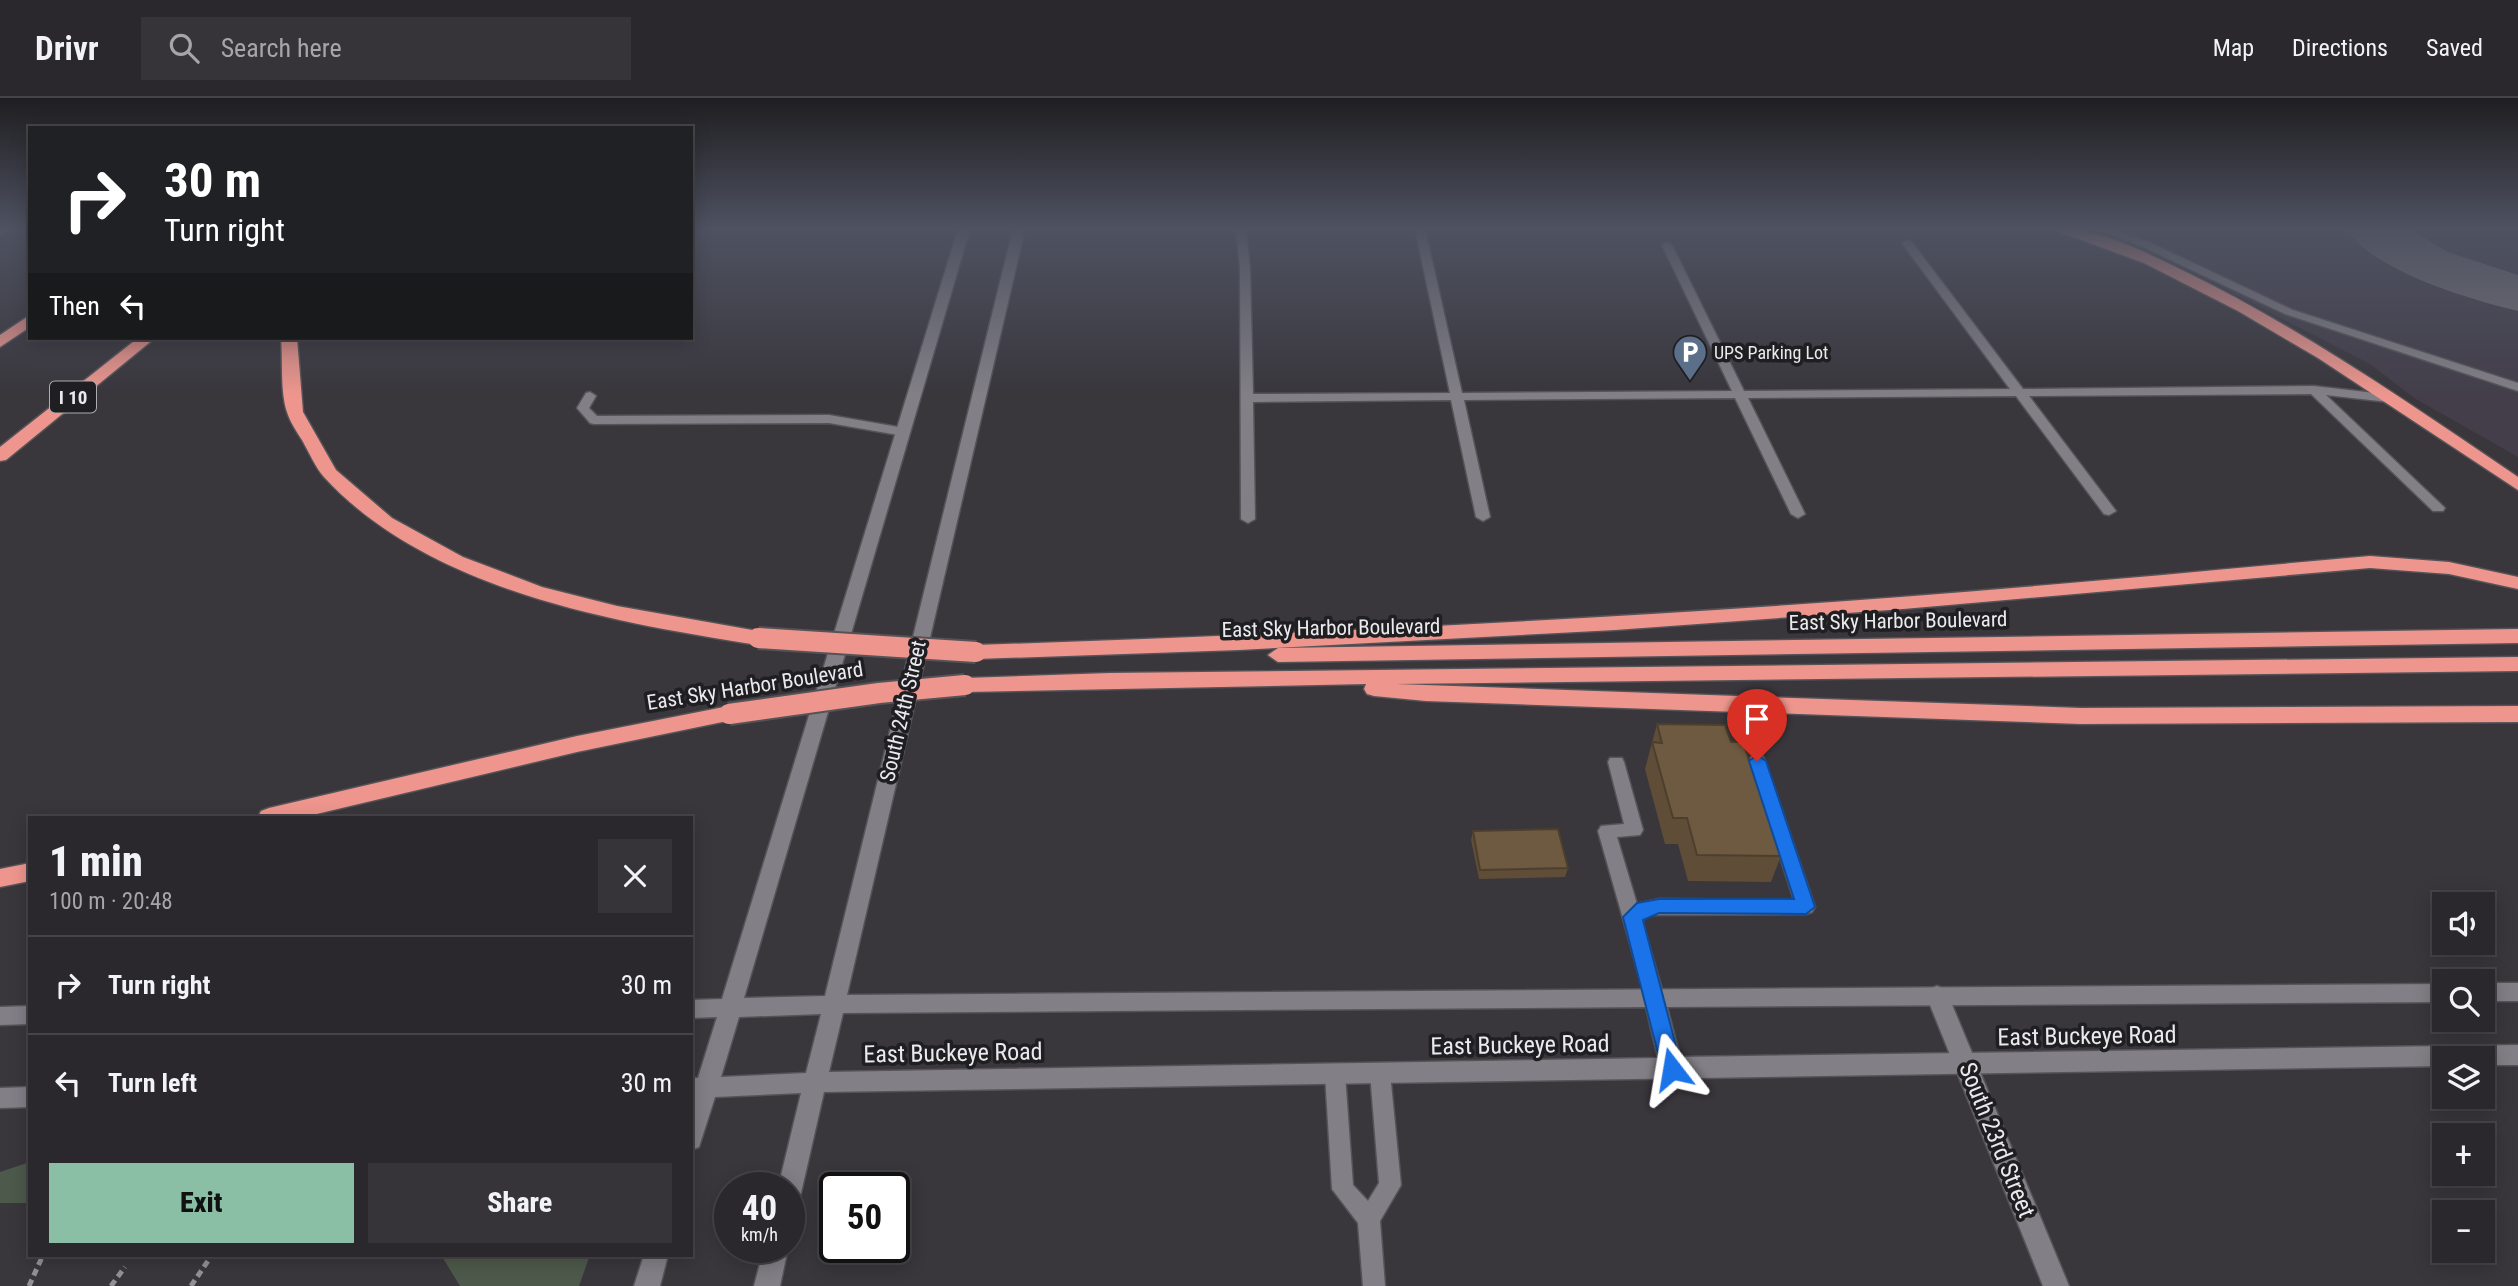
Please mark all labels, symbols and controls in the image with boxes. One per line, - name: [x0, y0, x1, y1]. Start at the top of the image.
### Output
- search box: [141, 17, 631, 80]
- text: Drivr: [35, 29, 99, 68]
- icon: search: [165, 29, 203, 67]
- text: Search here: [221, 33, 342, 63]
- text: Map: [2213, 34, 2254, 62]
- text: Directions: [2292, 34, 2388, 62]
- text: Saved: [2426, 34, 2483, 62]
- text: 30 m: [164, 152, 261, 209]
- icon: right: [49, 154, 140, 245]
- text: Turn right: [164, 211, 285, 249]
- icon: left: [114, 287, 152, 325]
- text: Then: [49, 291, 100, 321]
- parking icon: UPS Parking Lot: [1671, 333, 1709, 382]
- place label: UPS Parking Lot: [1714, 342, 1828, 363]
- road number: I 10: [50, 382, 96, 412]
- street label: East Sky Harbor Boulevard: [1788, 607, 2008, 635]
- street label: East Sky Harbor Boulevard: [1221, 614, 1441, 642]
- street label: South 24th Street: [875, 638, 931, 784]
- street label: East Sky Harbor Boulevard: [645, 657, 865, 715]
- pin: [1727, 689, 1787, 761]
- icon: arrive: [1738, 700, 1776, 738]
- text: 1 min: [49, 837, 143, 886]
- button: close: [598, 839, 672, 913]
- text: 100 m · 20:48: [49, 888, 173, 915]
- map controls: [2432, 892, 2495, 1263]
- button: sound: [2432, 892, 2495, 955]
- icon: right: [49, 966, 87, 1004]
- button: search: [2432, 969, 2495, 1032]
- text: Turn right: [108, 970, 210, 1000]
- text: 30 m: [621, 970, 672, 1000]
- street label: East Buckeye Road: [1997, 1020, 2177, 1052]
- street label: East Buckeye Road: [1430, 1029, 1610, 1061]
- position arrow: [1635, 1032, 1709, 1106]
- street label: East Buckeye Road: [863, 1037, 1043, 1069]
- button: layers: [2432, 1046, 2495, 1109]
- street label: South 23rd Street: [1953, 1058, 2041, 1222]
- icon: left: [49, 1064, 87, 1102]
- text: Turn left: [108, 1068, 197, 1098]
- text: 30 m: [621, 1068, 672, 1098]
- button: +: [2432, 1123, 2495, 1186]
- button: Exit: [49, 1163, 354, 1243]
- button: Share: [368, 1163, 672, 1243]
- speed limit sign: 50: [819, 1172, 910, 1263]
- text: 40: [742, 1188, 777, 1229]
- button: −: [2432, 1200, 2495, 1263]
- text: km/h: [741, 1224, 778, 1245]

